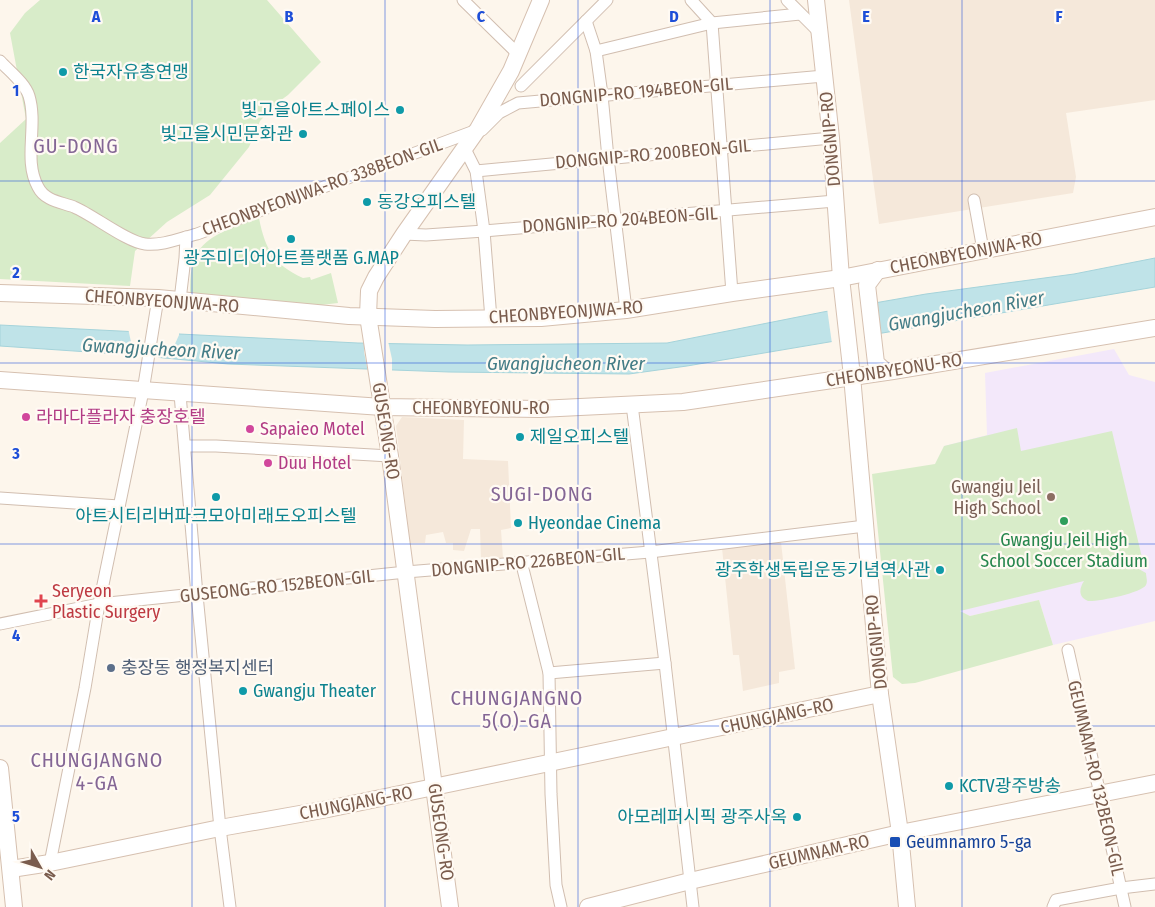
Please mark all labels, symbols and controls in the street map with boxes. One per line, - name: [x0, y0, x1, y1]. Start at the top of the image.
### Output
- text: A: [91, 7, 101, 26]
- text: B: [285, 7, 294, 26]
- text: C: [477, 7, 486, 26]
- text: D: [669, 7, 679, 26]
- text: E: [862, 7, 870, 26]
- text: F: [1055, 7, 1063, 26]
- place label: 한국자유총연맹: [73, 61, 189, 83]
- marker: 한국자유총연맹: [57, 66, 69, 78]
- street label: DONGNIP-RO 194BEON-GIL: [538, 73, 734, 111]
- text: 1: [13, 81, 19, 100]
- street label: DONGNIP-RO: [815, 91, 845, 187]
- place label: 빛고을아트스페이스: [241, 99, 390, 121]
- marker: 빛고을아트스페이스: [394, 104, 406, 116]
- place label: 빛고을시민문화관: [161, 123, 293, 145]
- marker: 빛고을시민문화관: [297, 128, 309, 140]
- street label: CHEONBYEONJWA-RO 338BEON-GIL: [199, 133, 445, 241]
- district label: GU-DONG: [33, 134, 119, 158]
- street label: DONGNIP-RO 200BEON-GIL: [554, 134, 752, 174]
- place label: 동강오피스텔: [377, 191, 476, 213]
- marker: 동강오피스텔: [361, 196, 373, 208]
- street label: DONGNIP-RO 204BEON-GIL: [522, 202, 718, 238]
- street label: CHEONBYEONJWA-RO: [888, 227, 1044, 279]
- marker: 광주미디어아트플랫폼 G.MAP: [285, 233, 297, 245]
- place label: 광주미디어아트플랫폼 G.MAP: [183, 247, 399, 269]
- text: 2: [11, 263, 20, 282]
- street label: CHEONBYEONJWA-RO: [84, 285, 240, 317]
- water label: Gwangjucheon River: [886, 286, 1047, 336]
- street label: CHEONBYEONJWA-RO: [488, 296, 644, 328]
- water label: Gwangjucheon River: [82, 333, 242, 365]
- street label: CHEONBYEONU-RO: [824, 348, 964, 392]
- water label: Gwangjucheon River: [487, 352, 646, 375]
- street label: GUSEONG-RO: [367, 381, 405, 481]
- street label: CHEONBYEONU-RO: [412, 397, 550, 419]
- place label: 라마다플라자 충장호텔: [36, 406, 206, 428]
- marker: 라마다플라자 충장호텔: [20, 411, 32, 423]
- place label: Sapaieo Motel: [260, 418, 365, 440]
- marker: Sapaieo Motel: [244, 423, 256, 435]
- place label: 제일오피스텔: [530, 426, 629, 448]
- marker: 제일오피스텔: [514, 431, 526, 443]
- text: 3: [11, 444, 20, 463]
- place label: Duu Hotel: [278, 452, 351, 474]
- marker: Duu Hotel: [262, 457, 274, 469]
- place label: Gwangju Jeil High School: [951, 476, 1041, 519]
- district label: SUGI-DONG: [491, 482, 593, 506]
- marker: 아트시티리버파크모아미래도오피스텔: [210, 491, 222, 503]
- marker: Gwangju Jeil High School: [1045, 491, 1057, 503]
- place label: 아트시티리버파크모아미래도오피스텔: [75, 505, 357, 527]
- place label: Hyeondae Cinema: [528, 512, 661, 534]
- marker: Gwangju Jeil High School Soccer Stadium: [1058, 515, 1070, 527]
- marker: Hyeondae Cinema: [512, 517, 524, 529]
- place label: Gwangju Jeil High School Soccer Stadium: [980, 529, 1148, 572]
- street label: DONGNIP-RO 226BEON-GIL: [430, 543, 626, 581]
- place label: 광주학생독립운동기념역사관: [715, 559, 930, 581]
- marker: 광주학생독립운동기념역사관: [934, 564, 946, 576]
- street label: GUSEONG-RO 152BEON-GIL: [179, 565, 375, 607]
- place label: Seryeon Plastic Surgery: [52, 580, 160, 623]
- street label: DONGNIP-RO: [860, 593, 892, 691]
- marker: Seryeon Plastic Surgery: [34, 594, 48, 608]
- text: 4: [12, 626, 20, 645]
- place label: 충장동 행정복지센터: [121, 657, 274, 679]
- marker: 충장동 행정복지센터: [105, 662, 117, 674]
- street label: GEUMNAM-RO 132BEON-GIL: [1063, 678, 1129, 878]
- place label: Gwangju Theater: [253, 680, 377, 702]
- marker: Gwangju Theater: [237, 685, 249, 697]
- district label: CHUNGJANGNO 5(O)-GA: [451, 686, 583, 733]
- street label: CHUNGJANG-RO: [718, 693, 836, 739]
- district label: CHUNGJANGNO 4-GA: [31, 748, 163, 795]
- place label: KCTV광주방송: [959, 775, 1061, 797]
- marker: KCTV광주방송: [943, 780, 955, 792]
- street label: CHUNGJANG-RO: [297, 781, 415, 825]
- street label: GUSEONG-RO: [423, 782, 459, 882]
- place label: 아모레퍼시픽 광주사옥: [617, 806, 787, 828]
- text: 5: [12, 807, 20, 826]
- marker: 아모레퍼시픽 광주사옥: [791, 811, 803, 823]
- street label: GEUMNAM-RO: [766, 830, 872, 874]
- place label: Geumnamro 5-ga: [906, 831, 1032, 853]
- marker: Geumnamro 5-ga: [888, 835, 902, 849]
- north arrow: [15, 842, 65, 892]
- text: N: [40, 866, 59, 883]

